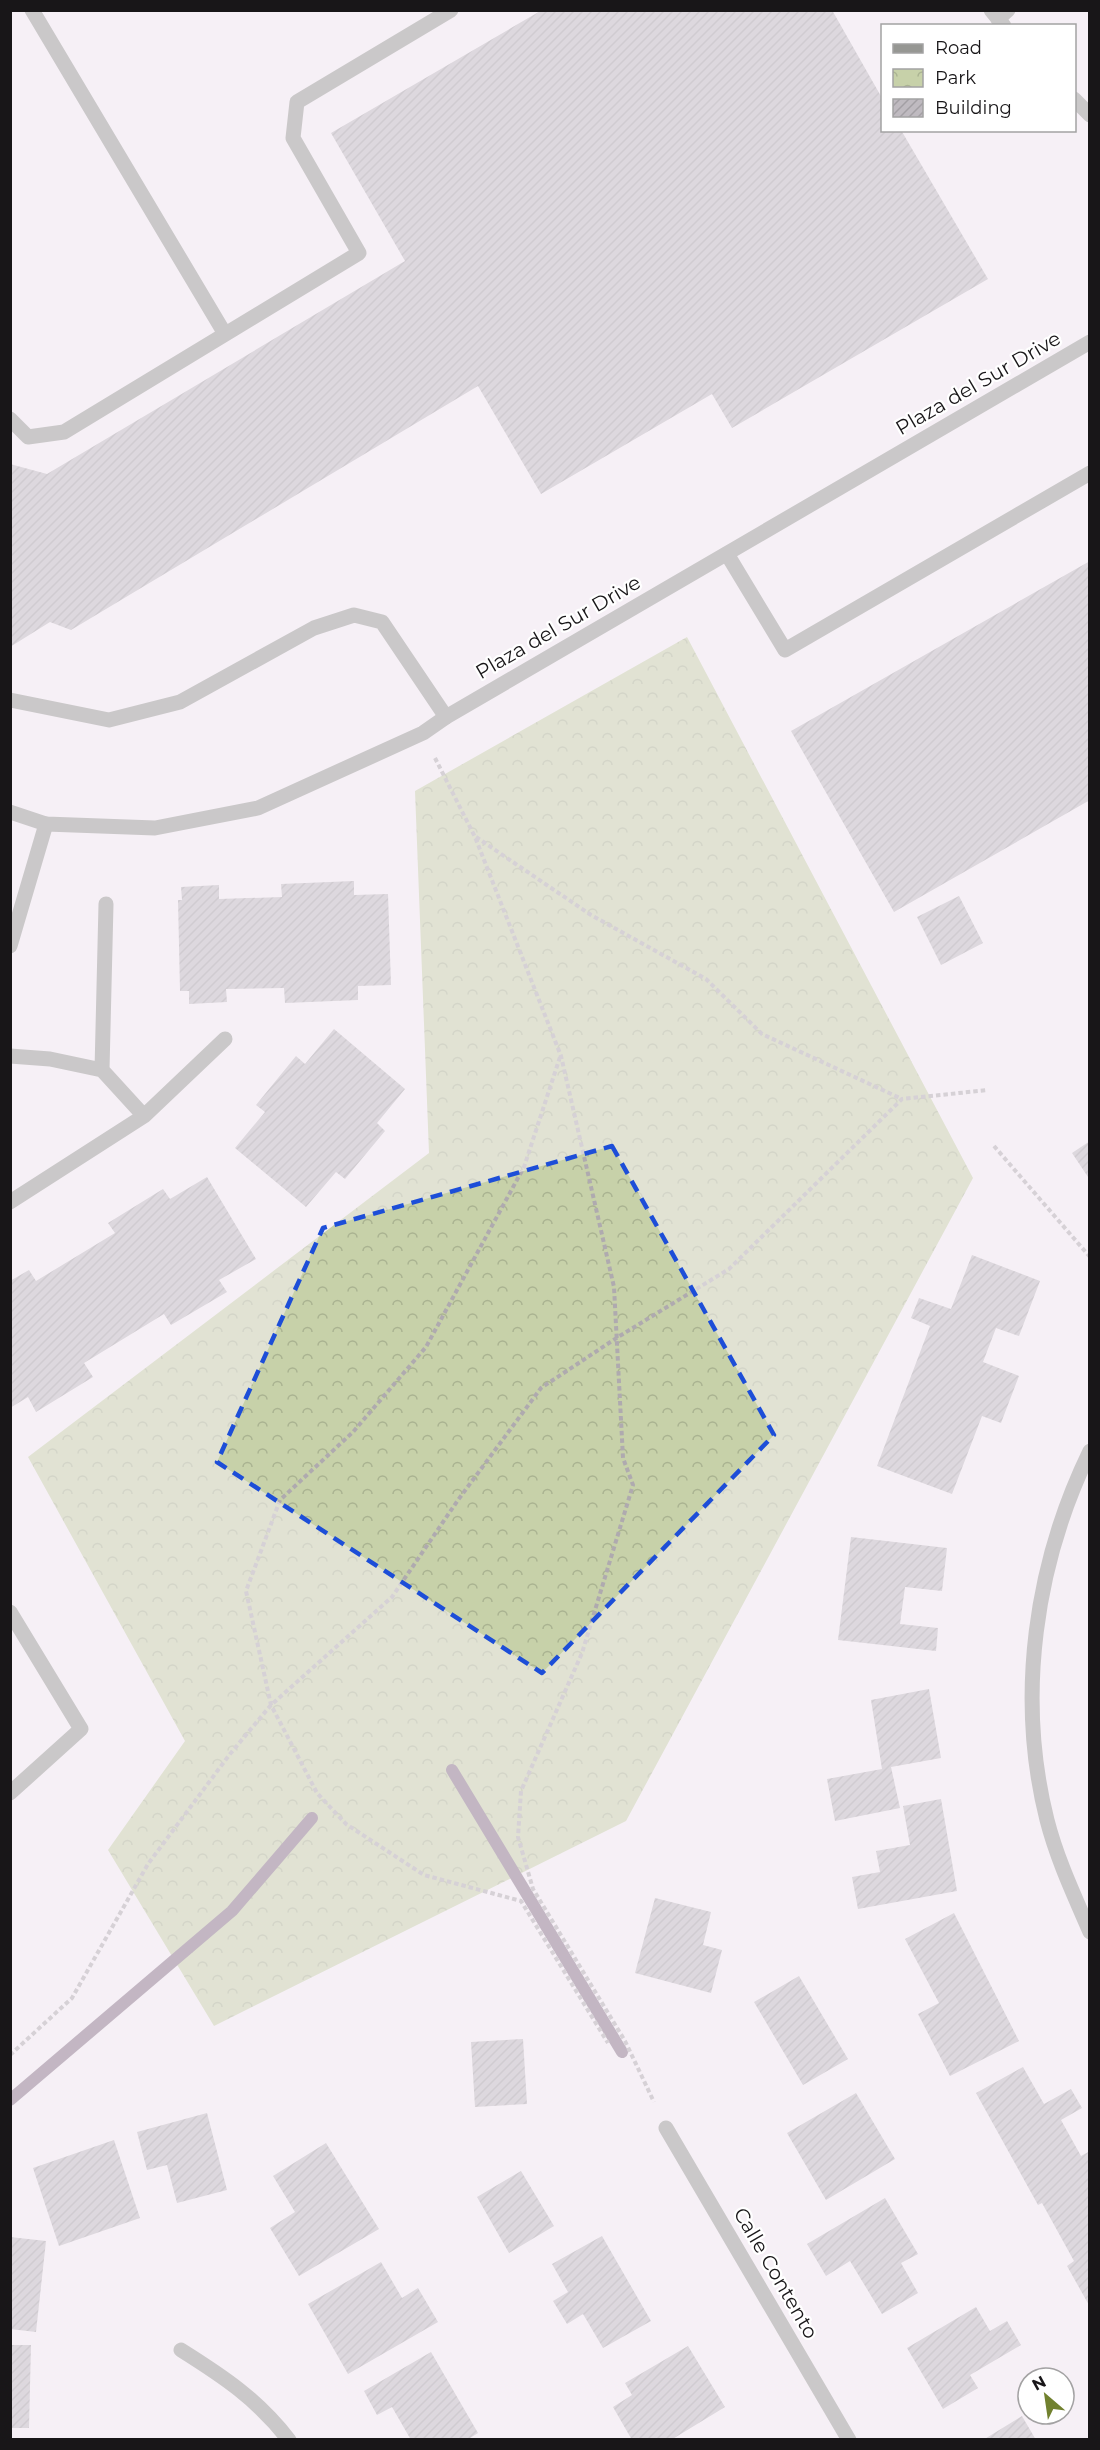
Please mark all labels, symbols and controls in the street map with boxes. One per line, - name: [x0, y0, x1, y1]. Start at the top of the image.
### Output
- legend: [881, 24, 1076, 132]
- text: Road: [935, 37, 982, 59]
- text: Park: [935, 67, 976, 89]
- text: Building: [935, 97, 1012, 119]
- street label: Plaza del Sur Drive: [891, 326, 1065, 440]
- street label: Plaza del Sur Drive: [471, 570, 645, 684]
- street label: Calle Contento: [729, 2203, 823, 2343]
- north arrow: [1016, 2366, 1076, 2426]
- text: N: [1029, 2372, 1049, 2395]

